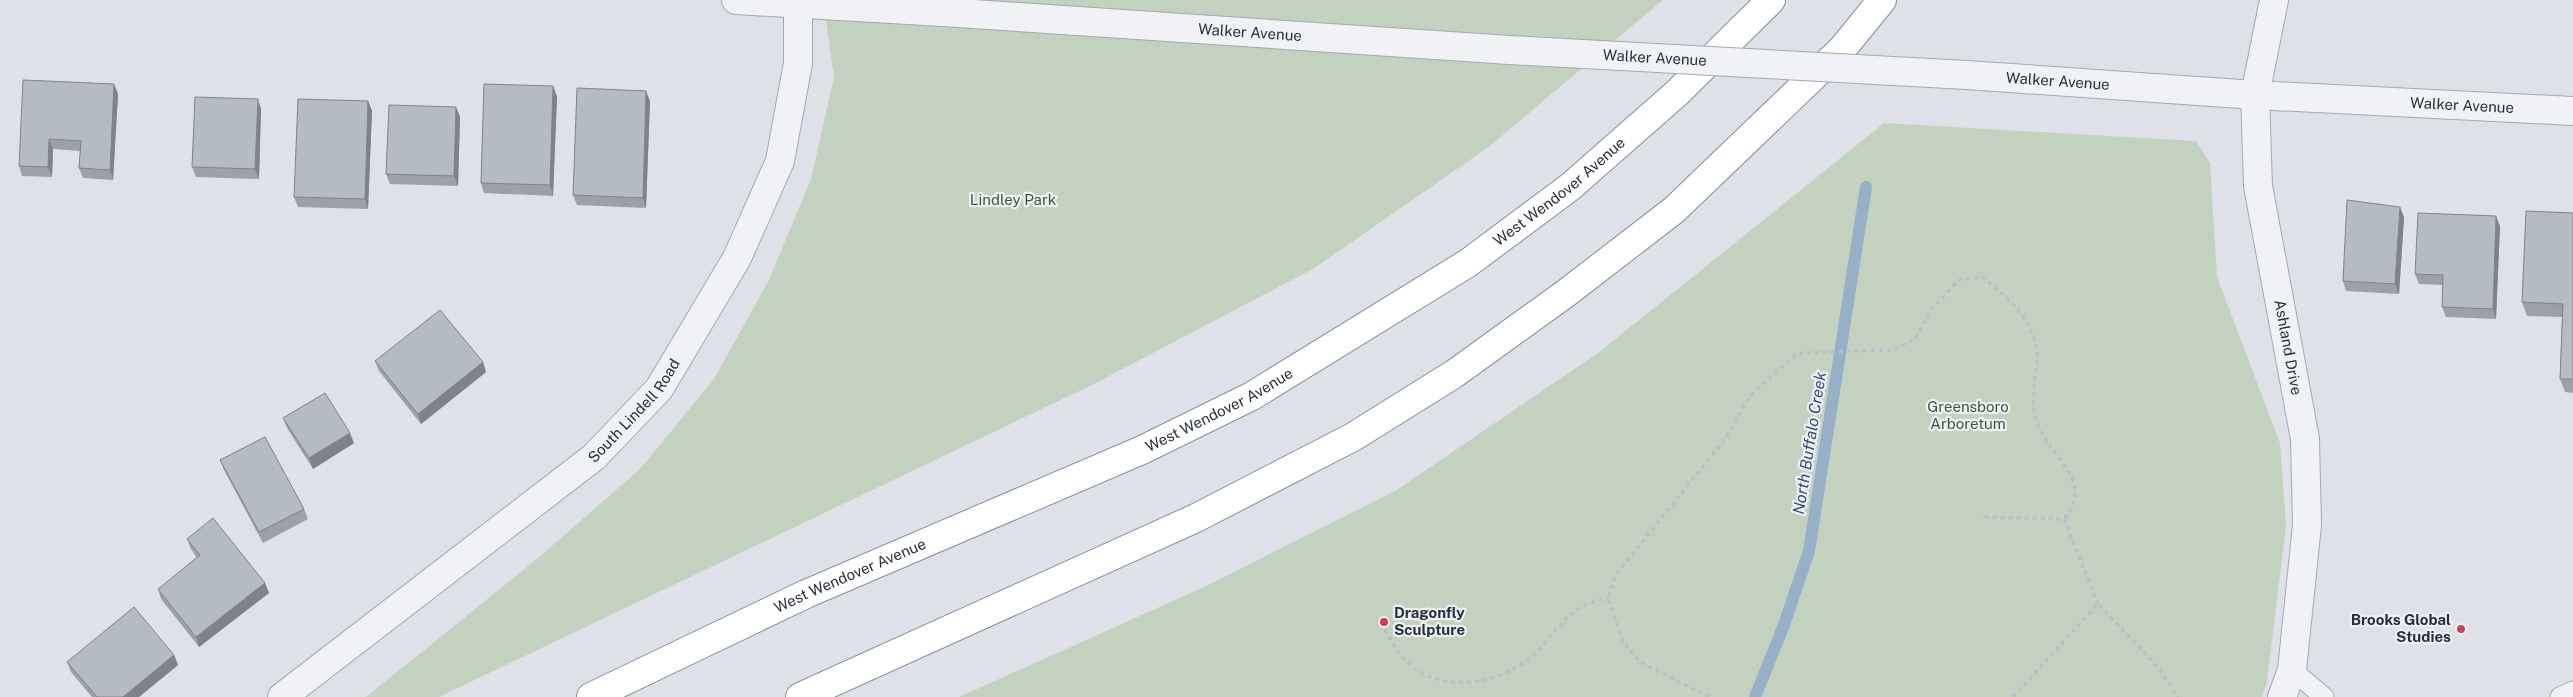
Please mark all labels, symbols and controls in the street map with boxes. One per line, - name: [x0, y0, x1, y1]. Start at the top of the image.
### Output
- street label: Walker Avenue: [1197, 20, 1302, 44]
- street label: Walker Avenue: [1602, 46, 1707, 69]
- street label: Walker Avenue: [2005, 69, 2110, 93]
- street label: Walker Avenue: [2410, 94, 2514, 116]
- street label: West Wendover Avenue: [1490, 134, 1628, 249]
- park label: Lindley Park: [970, 191, 1056, 208]
- street label: Ashland Drive: [2271, 298, 2306, 396]
- street label: South Lindell Road: [584, 356, 683, 466]
- street label: West Wendover Avenue: [1143, 364, 1296, 455]
- water label: North Buffalo Creek: [1789, 370, 1830, 516]
- park label: Greensboro Arboretum: [1927, 398, 2009, 432]
- street label: West Wendover Avenue: [771, 535, 928, 616]
- place label: Dragonfly Sculpture: [1394, 604, 1465, 638]
- place label: Brooks Global Studies: [2351, 611, 2451, 645]
- marker: Dragonfly Sculpture: [1378, 616, 1390, 628]
- marker: Brooks Global Studies: [2455, 623, 2467, 635]

